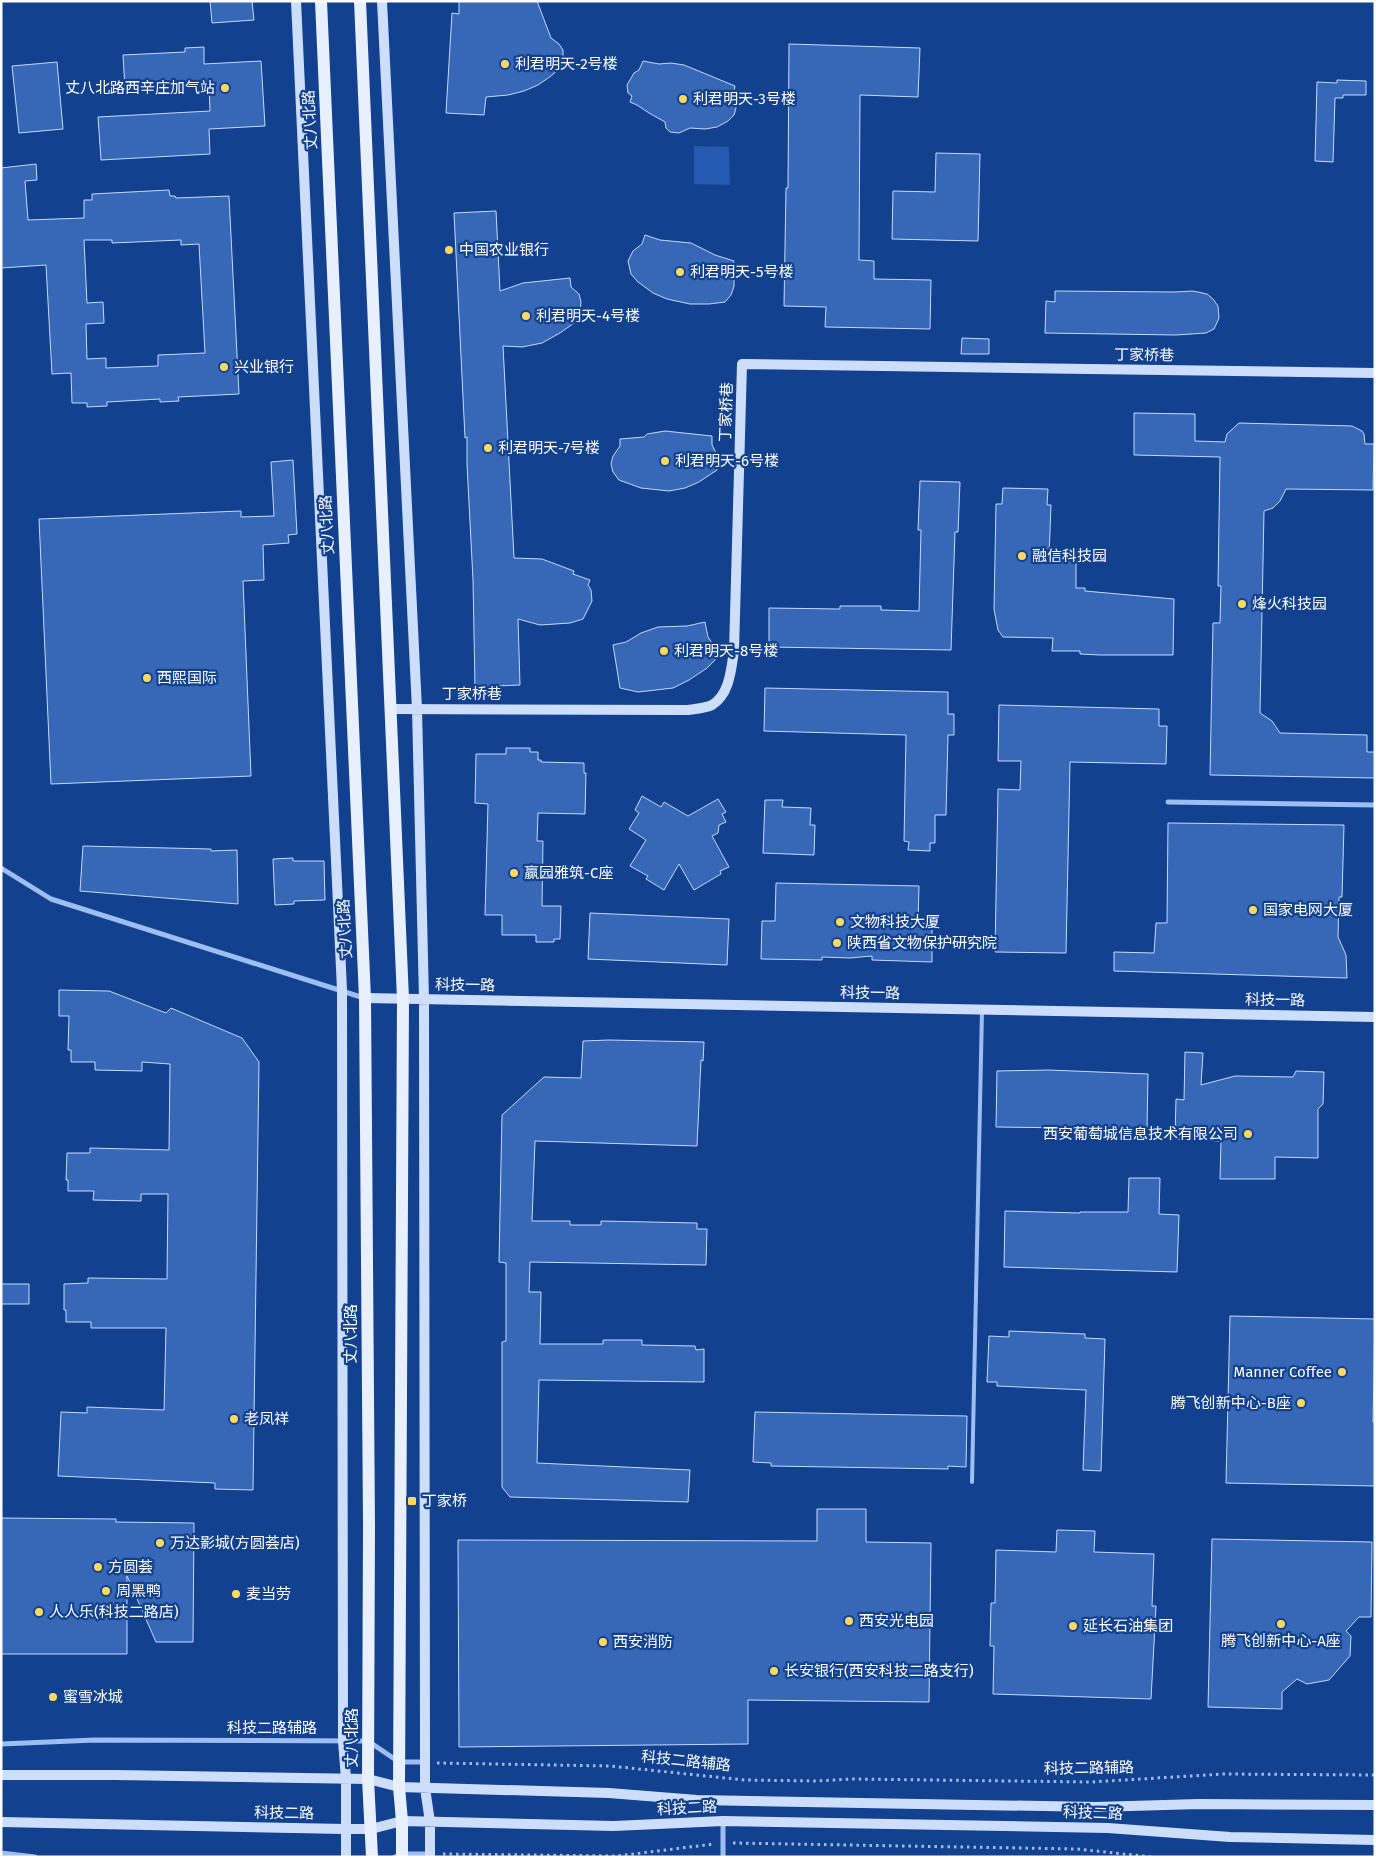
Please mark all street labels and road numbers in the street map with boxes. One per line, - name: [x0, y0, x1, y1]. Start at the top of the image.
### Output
- street label: 丈八北路: [299, 90, 321, 150]
- street label: 丁家桥巷: [1114, 345, 1174, 365]
- street label: 丁家桥巷: [716, 382, 736, 442]
- street label: 丈八北路: [316, 495, 338, 555]
- street label: 丁家桥巷: [442, 685, 502, 703]
- street label: 丈八北路: [334, 899, 356, 959]
- street label: 科技一路: [435, 975, 495, 995]
- street label: 科技一路: [840, 983, 900, 1003]
- street label: 科技一路: [1245, 990, 1305, 1010]
- street label: 丈八北路: [342, 1304, 360, 1364]
- street label: 丈八北路: [343, 1708, 361, 1768]
- street label: 科技二路辅路: [227, 1719, 317, 1737]
- street label: 科技二路辅路: [640, 1747, 732, 1775]
- street label: 科技二路辅路: [1044, 1758, 1134, 1778]
- street label: 科技二路: [657, 1797, 717, 1819]
- street label: 科技二路: [254, 1803, 314, 1823]
- street label: 科技二路: [1063, 1803, 1123, 1823]

